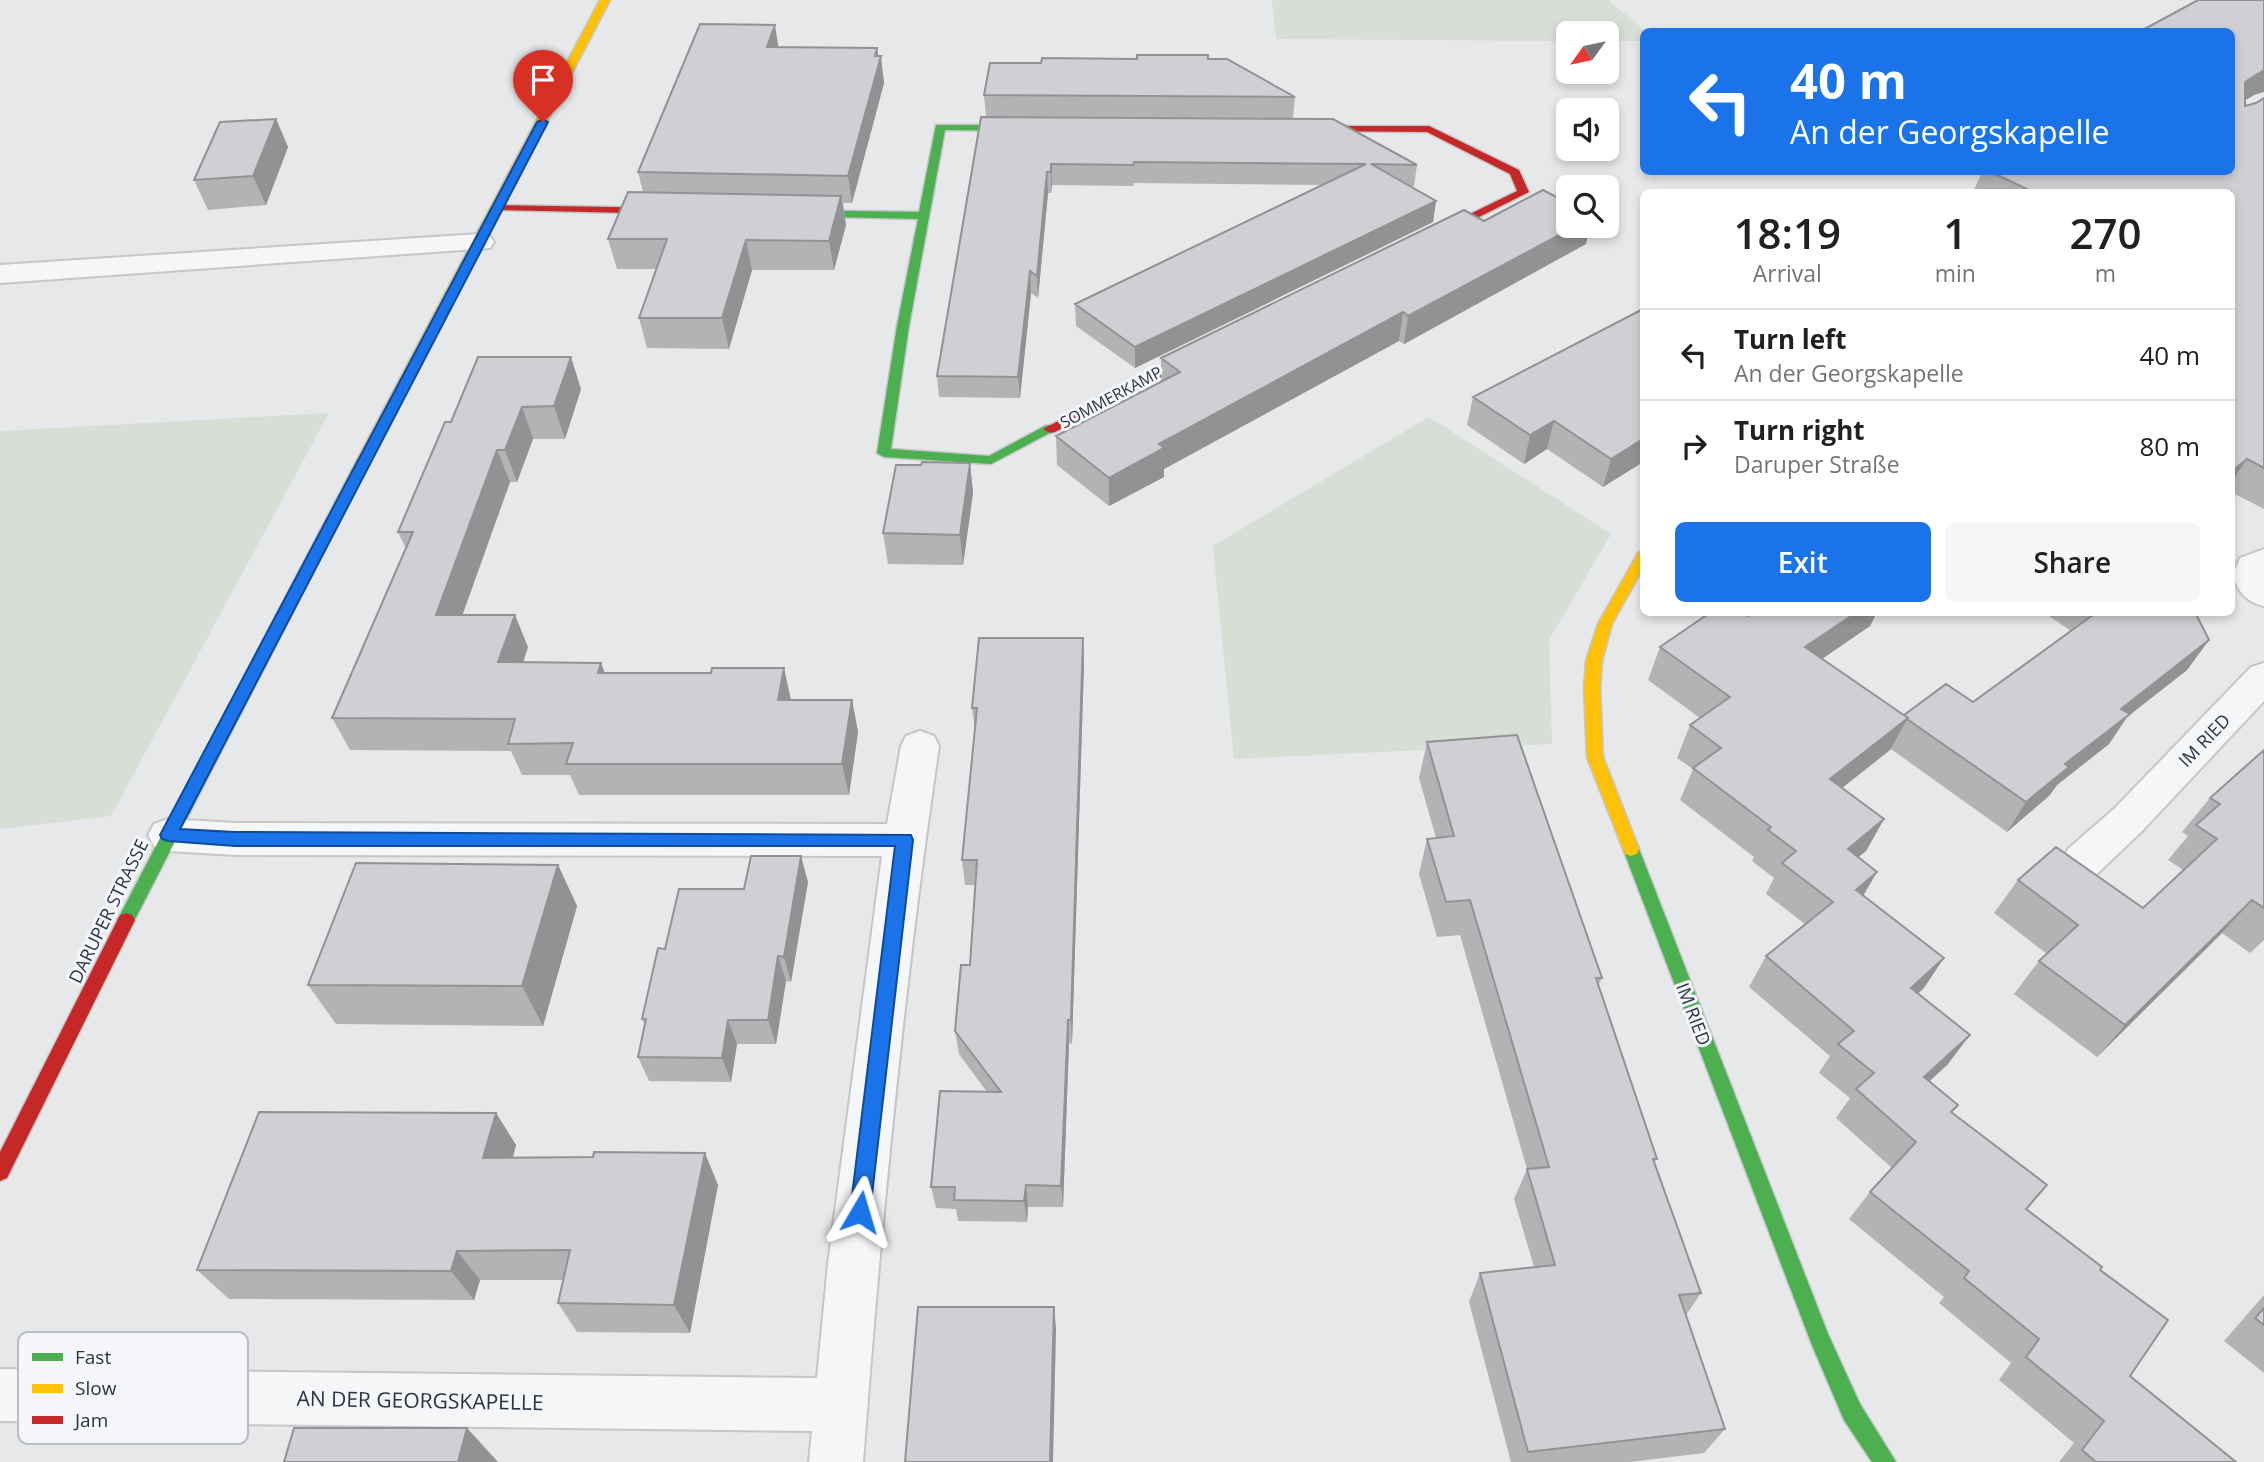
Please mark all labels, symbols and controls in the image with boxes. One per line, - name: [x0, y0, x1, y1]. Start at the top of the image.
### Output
- north arrow: [1556, 21, 1619, 84]
- map controls: [1556, 21, 1619, 238]
- text: 40 m: [1790, 47, 1907, 113]
- pin: [513, 50, 573, 122]
- icon: left: [1675, 56, 1766, 147]
- icon: arrive: [524, 61, 562, 99]
- button: sound: [1556, 98, 1619, 161]
- text: An der Georgskapelle: [1790, 110, 2110, 153]
- button: search: [1556, 175, 1619, 238]
- text: 18:19: [1734, 204, 1841, 261]
- text: 1: [1943, 204, 1967, 261]
- text: 270: [2069, 204, 2141, 261]
- text: Arrival: [1753, 257, 1822, 289]
- text: min: [1935, 257, 1976, 289]
- text: m: [2095, 257, 2116, 289]
- text: Turn left: [1734, 321, 1846, 357]
- icon: left: [1675, 336, 1713, 374]
- text: 40 m: [2139, 337, 2200, 373]
- text: An der Georgskapelle: [1734, 357, 1964, 389]
- street label: SOMMERKAMP: [1056, 361, 1166, 433]
- text: Turn right: [1734, 412, 1865, 448]
- icon: right: [1675, 427, 1713, 465]
- text: 80 m: [2139, 428, 2200, 464]
- text: Daruper Straße: [1734, 448, 1900, 480]
- button: Exit: [1675, 522, 1931, 602]
- button: Share: [1945, 522, 2200, 602]
- street label: IM RIED: [2173, 708, 2235, 772]
- street label: DARUPER STRASSE: [63, 835, 153, 987]
- street label: IM RIED: [1671, 979, 1717, 1049]
- position arrow: [823, 1175, 897, 1249]
- legend: [18, 1332, 248, 1444]
- text: Fast: [75, 1344, 111, 1370]
- text: Slow: [75, 1375, 117, 1401]
- street label: AN DER GEORGSKAPELLE: [296, 1384, 544, 1416]
- text: Jam: [73, 1407, 108, 1433]

